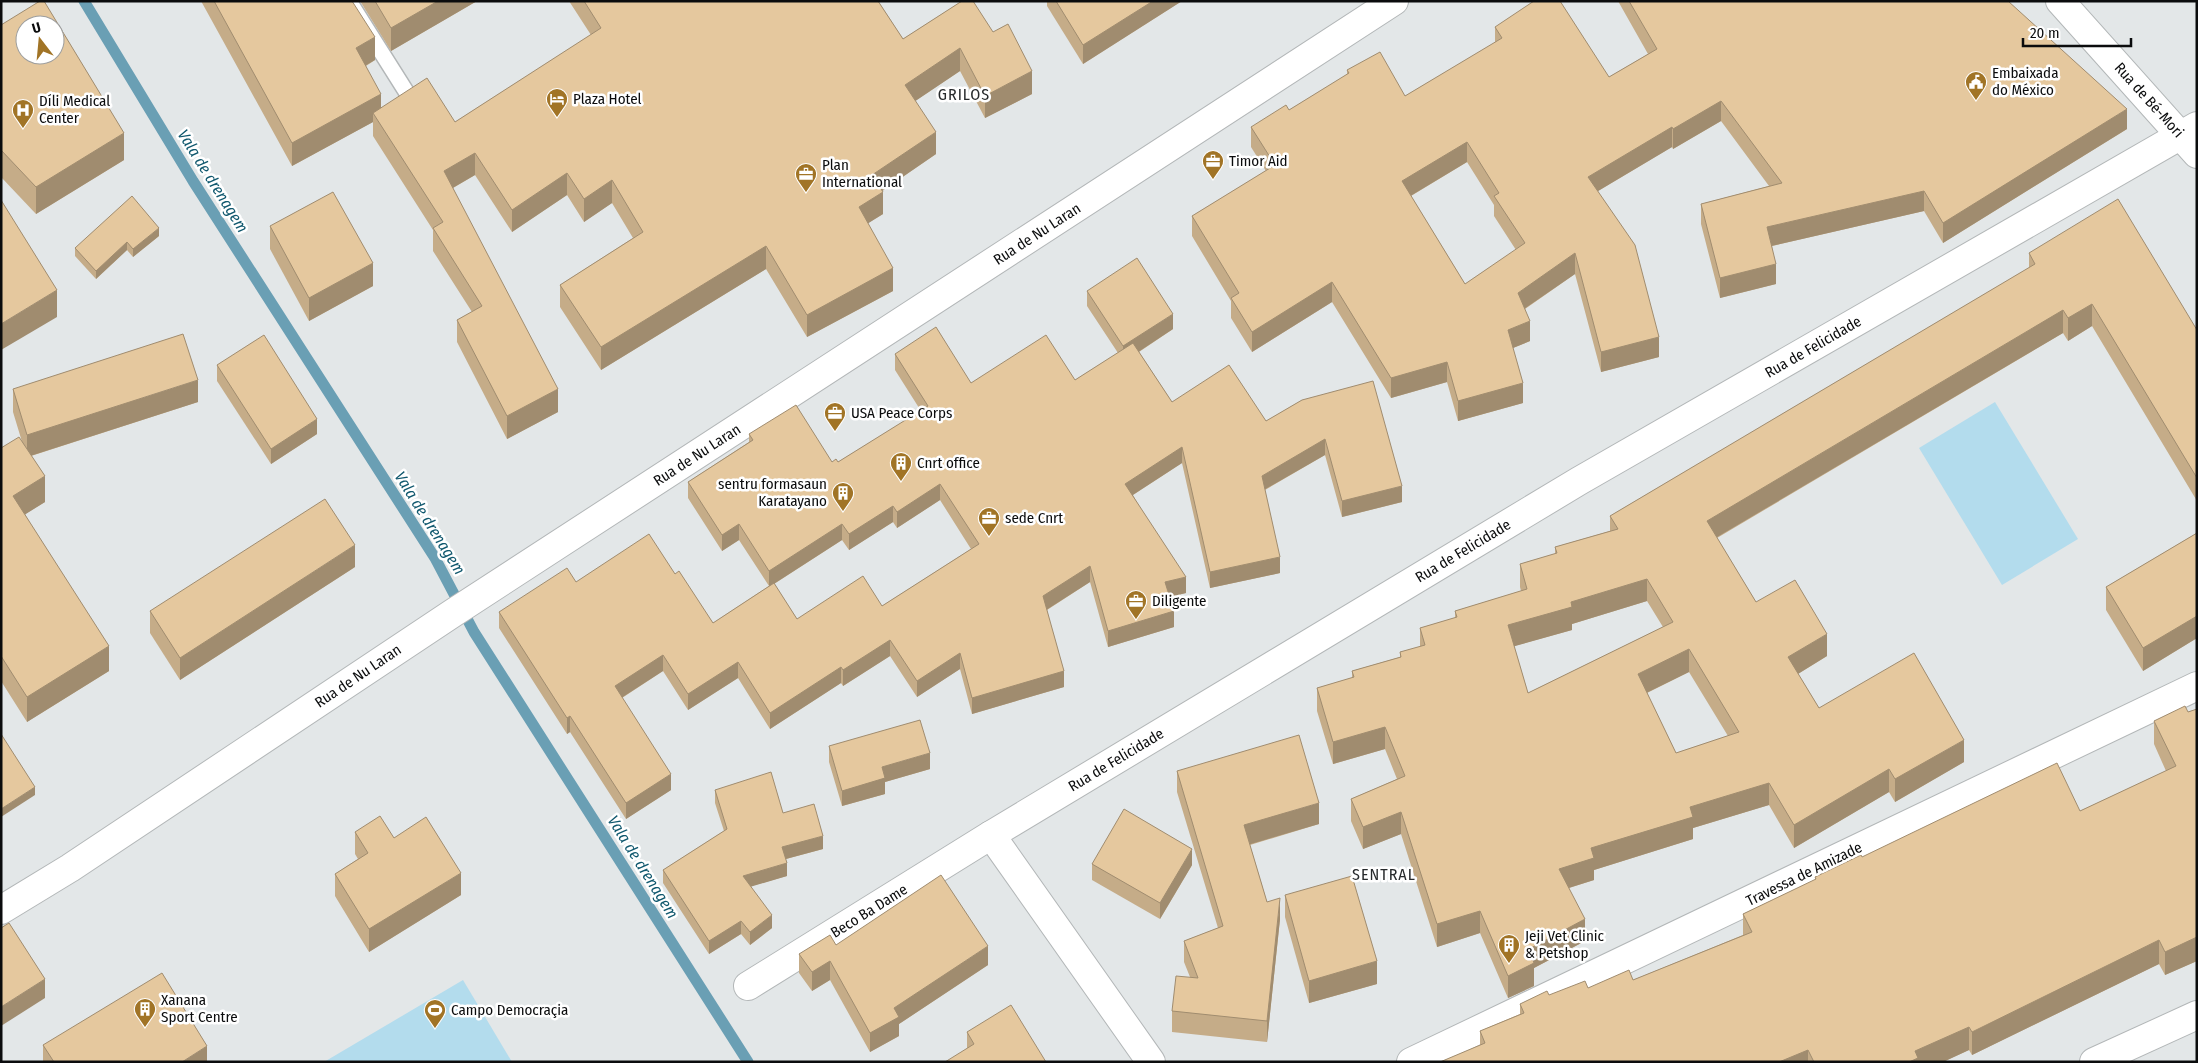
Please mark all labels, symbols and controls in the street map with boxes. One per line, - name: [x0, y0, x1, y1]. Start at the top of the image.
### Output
- north arrow: [15, 15, 65, 65]
- scale bar: [2023, 15, 2130, 47]
- text: U: [30, 19, 43, 37]
- text: 20 m: [2030, 24, 2060, 42]
- street label: Rua de Bé-Mori: [2111, 59, 2187, 141]
- place label: Embaixada do México: [1992, 64, 2058, 99]
- public building icon: Embaixada do México: [1964, 70, 1988, 101]
- district label: GRILOS: [938, 85, 990, 104]
- hotel icon: Plaza Hotel: [545, 87, 569, 118]
- place label: Plaza Hotel: [573, 90, 642, 108]
- place label: Díli Medical Center: [39, 92, 110, 127]
- hospital icon: Díli Medical Center: [11, 98, 35, 129]
- water label: Vala de drenagem: [174, 126, 252, 236]
- office icon: Timor Aid: [1201, 149, 1225, 180]
- place label: Timor Aid: [1229, 152, 1288, 170]
- place label: Plan International: [822, 156, 902, 191]
- office icon: Plan International: [794, 162, 818, 193]
- street label: Rua de Nu Laran: [990, 199, 1084, 269]
- street label: Rua de Felicidade: [1762, 312, 1864, 382]
- office icon: USA Peace Corps: [823, 401, 847, 432]
- place label: USA Peace Corps: [851, 404, 952, 422]
- street label: Rua de Nu Laran: [650, 420, 744, 490]
- building icon: Cnrt office: [889, 451, 913, 482]
- place label: Cnrt office: [917, 454, 980, 472]
- water label: Vala de drenagem: [391, 468, 469, 578]
- place label: sentru formasaun Karatayano: [718, 475, 827, 510]
- building icon: sentru formasaun Karatayano: [831, 481, 855, 512]
- office icon: sede Cnrt: [977, 506, 1001, 537]
- place label: sede Cnrt: [1005, 509, 1063, 527]
- street label: Rua de Felicidade: [1412, 515, 1514, 587]
- office icon: Diligente: [1124, 589, 1148, 620]
- place label: Diligente: [1152, 592, 1206, 610]
- street label: Rua de Nu Laran: [311, 641, 405, 711]
- street label: Rua de Felicidade: [1065, 724, 1167, 796]
- water label: Vala de drenagem: [604, 812, 682, 922]
- street label: Travessa de Amizade: [1743, 838, 1865, 910]
- district label: SENTRAL: [1352, 865, 1416, 884]
- street label: Beco Ba Dame: [827, 880, 911, 942]
- place label: Jeji Vet Clinic & Petshop: [1525, 927, 1605, 962]
- building icon: Jeji Vet Clinic & Petshop: [1497, 933, 1521, 964]
- place label: Xanana Sport Centre: [161, 991, 238, 1026]
- building icon: Xanana Sport Centre: [133, 997, 157, 1028]
- sports icon: Campo Democraçia: [423, 998, 447, 1029]
- place label: Campo Democraçia: [451, 1001, 568, 1019]

